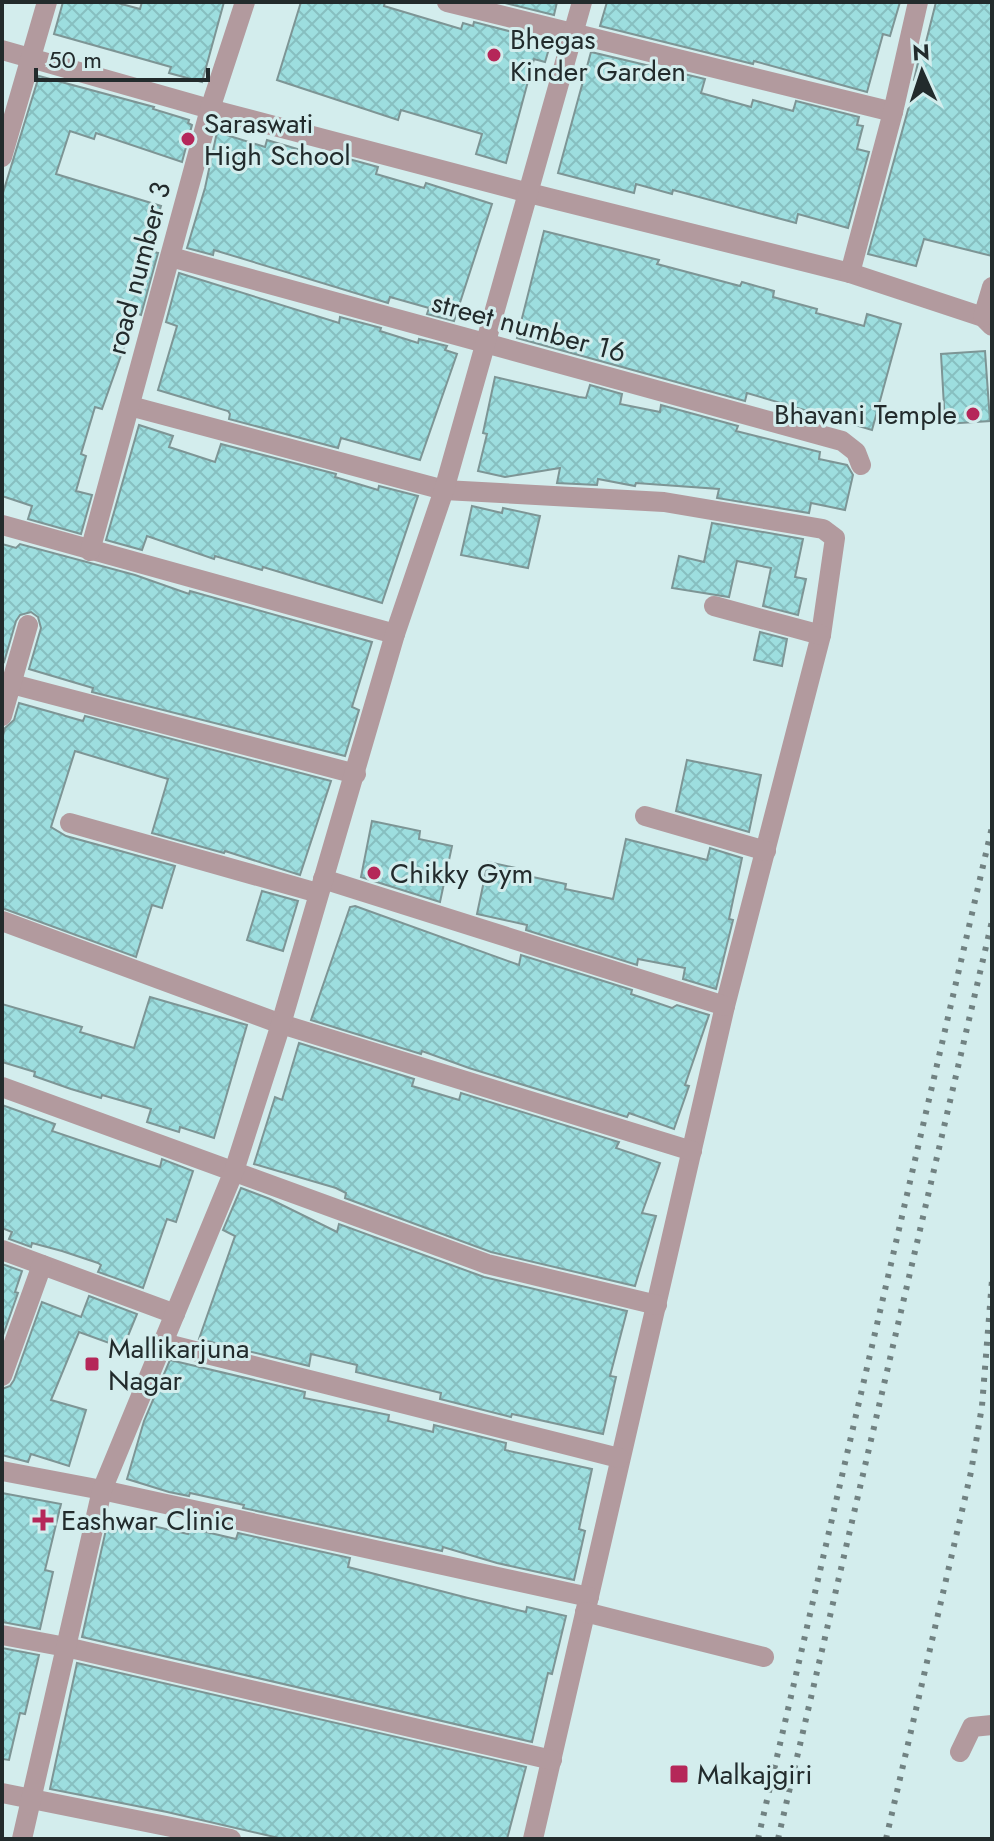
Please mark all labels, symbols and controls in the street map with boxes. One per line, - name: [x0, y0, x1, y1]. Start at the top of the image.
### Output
- place label: Bhegas Kinder Garden: [510, 19, 686, 92]
- scale bar: [36, 32, 208, 82]
- north arrow: [882, 32, 962, 112]
- text: N: [911, 36, 931, 68]
- text: 50 m: [48, 42, 102, 77]
- marker: Bhegas Kinder Garden: [485, 46, 503, 64]
- place label: Saraswati High School: [204, 103, 351, 176]
- marker: Saraswati High School: [179, 130, 197, 148]
- street label: road number 3: [96, 177, 181, 359]
- street label: street number 16: [427, 282, 631, 373]
- place label: Bhavani Temple: [774, 394, 957, 435]
- marker: Bhavani Temple: [964, 405, 982, 423]
- place label: Chikky Gym: [390, 853, 533, 894]
- marker: Chikky Gym: [365, 864, 383, 882]
- place label: Mallikarjuna Nagar: [108, 1328, 250, 1401]
- marker: Mallikarjuna Nagar: [83, 1355, 101, 1373]
- place label: Eashwar Clinic: [61, 1500, 235, 1541]
- marker: Eashwar Clinic: [32, 1509, 54, 1531]
- place label: Malkajgiri: [697, 1754, 813, 1795]
- marker: Malkajgiri: [668, 1763, 690, 1785]

